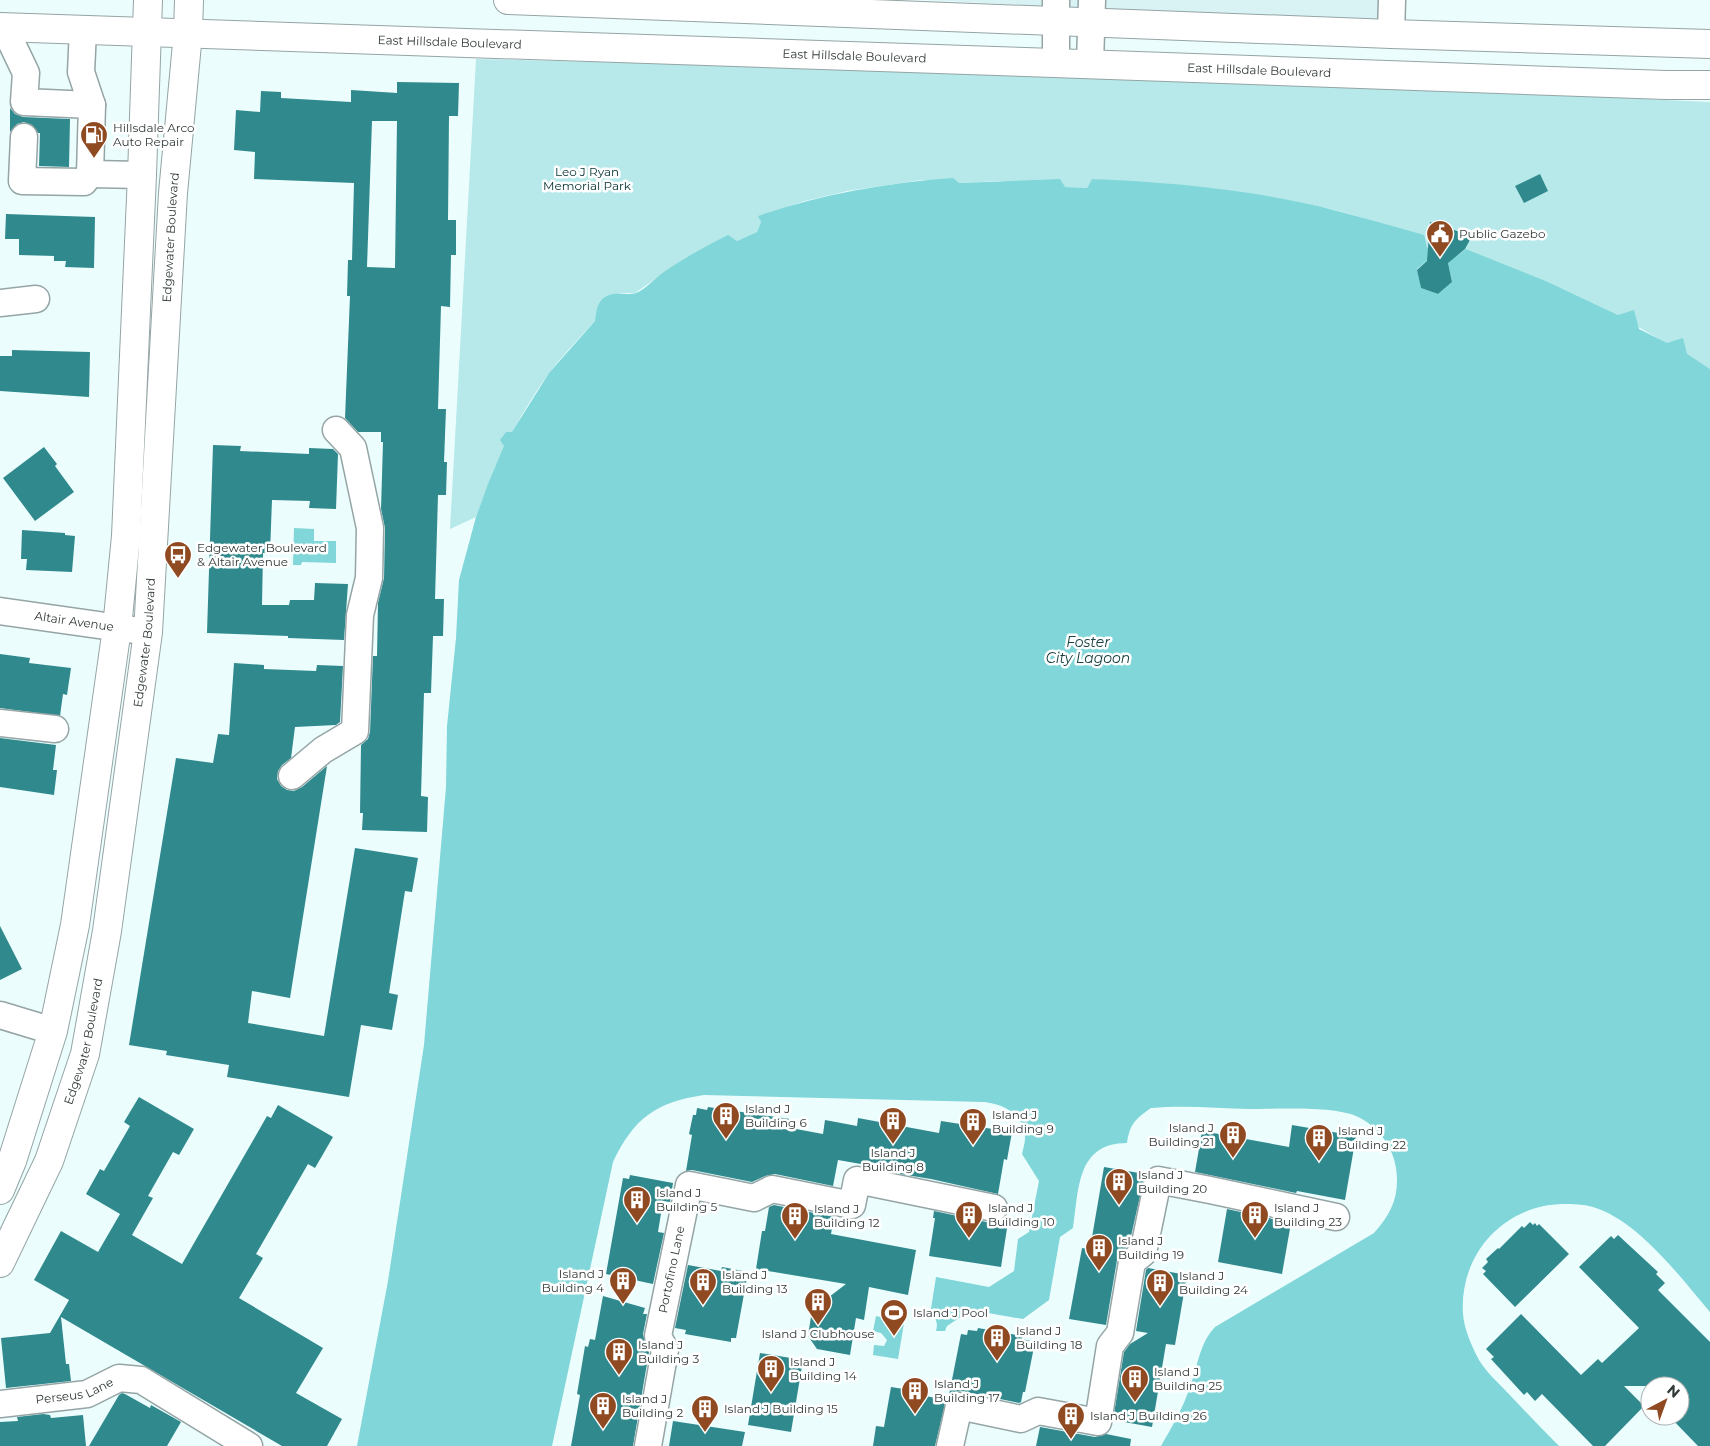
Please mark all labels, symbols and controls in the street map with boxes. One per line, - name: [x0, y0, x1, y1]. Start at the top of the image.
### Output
- street label: East Hillsdale Boulevard: [377, 32, 522, 52]
- street label: East Hillsdale Boulevard: [782, 46, 927, 66]
- street label: East Hillsdale Boulevard: [1187, 60, 1332, 80]
- fuel station icon: Hillsdale Arco Auto Repair: [79, 120, 109, 159]
- place label: Hillsdale Arco Auto Repair: [113, 120, 195, 149]
- park label: Leo J Ryan Memorial Park: [543, 164, 632, 193]
- street label: Edgewater Boulevard: [159, 172, 182, 303]
- public building icon: Public Gazebo: [1425, 219, 1455, 258]
- place label: Public Gazebo: [1459, 226, 1545, 241]
- bus stop icon: Edgewater Boulevard & Altair Avenue: [163, 540, 193, 579]
- place label: Edgewater Boulevard & Altair Avenue: [197, 540, 327, 569]
- street label: Edgewater Boulevard: [130, 577, 158, 708]
- street label: Altair Avenue: [34, 608, 115, 634]
- water label: Foster City Lagoon: [1046, 633, 1130, 667]
- street label: Edgewater Boulevard: [61, 977, 105, 1107]
- building icon: Island J Building 6: [711, 1101, 741, 1140]
- place label: Island J Building 6: [745, 1101, 807, 1130]
- building icon: Island J Building 8: [878, 1106, 908, 1145]
- building icon: Island J Building 9: [958, 1107, 988, 1146]
- place label: Island J Building 9: [992, 1107, 1054, 1136]
- place label: Island J Building 21: [1148, 1120, 1214, 1149]
- building icon: Island J Building 21: [1218, 1120, 1248, 1159]
- building icon: Island J Building 22: [1304, 1123, 1334, 1162]
- place label: Island J Building 22: [1338, 1123, 1406, 1152]
- place label: Island J Building 8: [862, 1145, 924, 1174]
- building icon: Island J Building 20: [1104, 1167, 1134, 1206]
- place label: Island J Building 20: [1138, 1167, 1207, 1196]
- building icon: Island J Building 5: [622, 1185, 652, 1224]
- place label: Island J Building 5: [656, 1185, 717, 1214]
- building icon: Island J Building 10: [954, 1200, 984, 1239]
- place label: Island J Building 10: [988, 1200, 1055, 1229]
- building icon: Island J Building 23: [1240, 1200, 1270, 1239]
- place label: Island J Building 23: [1274, 1200, 1342, 1229]
- building icon: Island J Building 12: [780, 1201, 810, 1240]
- place label: Island J Building 12: [814, 1201, 880, 1230]
- street label: Portofino Lane: [655, 1224, 687, 1314]
- building icon: Island J Building 19: [1084, 1233, 1114, 1272]
- place label: Island J Building 19: [1118, 1233, 1184, 1262]
- place label: Island J Building 4: [542, 1266, 604, 1295]
- building icon: Island J Building 4: [608, 1266, 638, 1305]
- building icon: Island J Building 13: [688, 1267, 718, 1306]
- place label: Island J Building 13: [722, 1267, 788, 1296]
- building icon: Island J Building 24: [1145, 1268, 1175, 1307]
- place label: Island J Building 24: [1179, 1268, 1248, 1297]
- building icon: Island J Clubhouse: [803, 1287, 833, 1326]
- sports icon: Island J Pool: [879, 1298, 909, 1337]
- place label: Island J Pool: [913, 1305, 988, 1320]
- building icon: Island J Building 18: [982, 1323, 1012, 1362]
- place label: Island J Building 18: [1016, 1323, 1083, 1352]
- place label: Island J Clubhouse: [761, 1326, 875, 1341]
- building icon: Island J Building 3: [604, 1337, 634, 1376]
- place label: Island J Building 3: [638, 1337, 699, 1366]
- building icon: Island J Building 14: [756, 1354, 786, 1393]
- place label: Island J Building 14: [790, 1354, 857, 1383]
- building icon: Island J Building 25: [1120, 1364, 1150, 1403]
- place label: Island J Building 25: [1154, 1364, 1222, 1393]
- street label: Perseus Lane: [35, 1374, 116, 1407]
- building icon: Island J Building 17: [900, 1376, 930, 1415]
- place label: Island J Building 17: [934, 1376, 1000, 1405]
- north arrow: [1640, 1376, 1690, 1426]
- text: N: [1663, 1381, 1684, 1402]
- building icon: Island J Building 2: [588, 1391, 618, 1430]
- place label: Island J Building 2: [622, 1391, 683, 1420]
- building icon: Island J Building 15: [690, 1394, 720, 1433]
- place label: Island J Building 15: [724, 1401, 838, 1416]
- building icon: Island J Building 26: [1056, 1401, 1086, 1440]
- place label: Island J Building 26: [1090, 1408, 1207, 1423]

